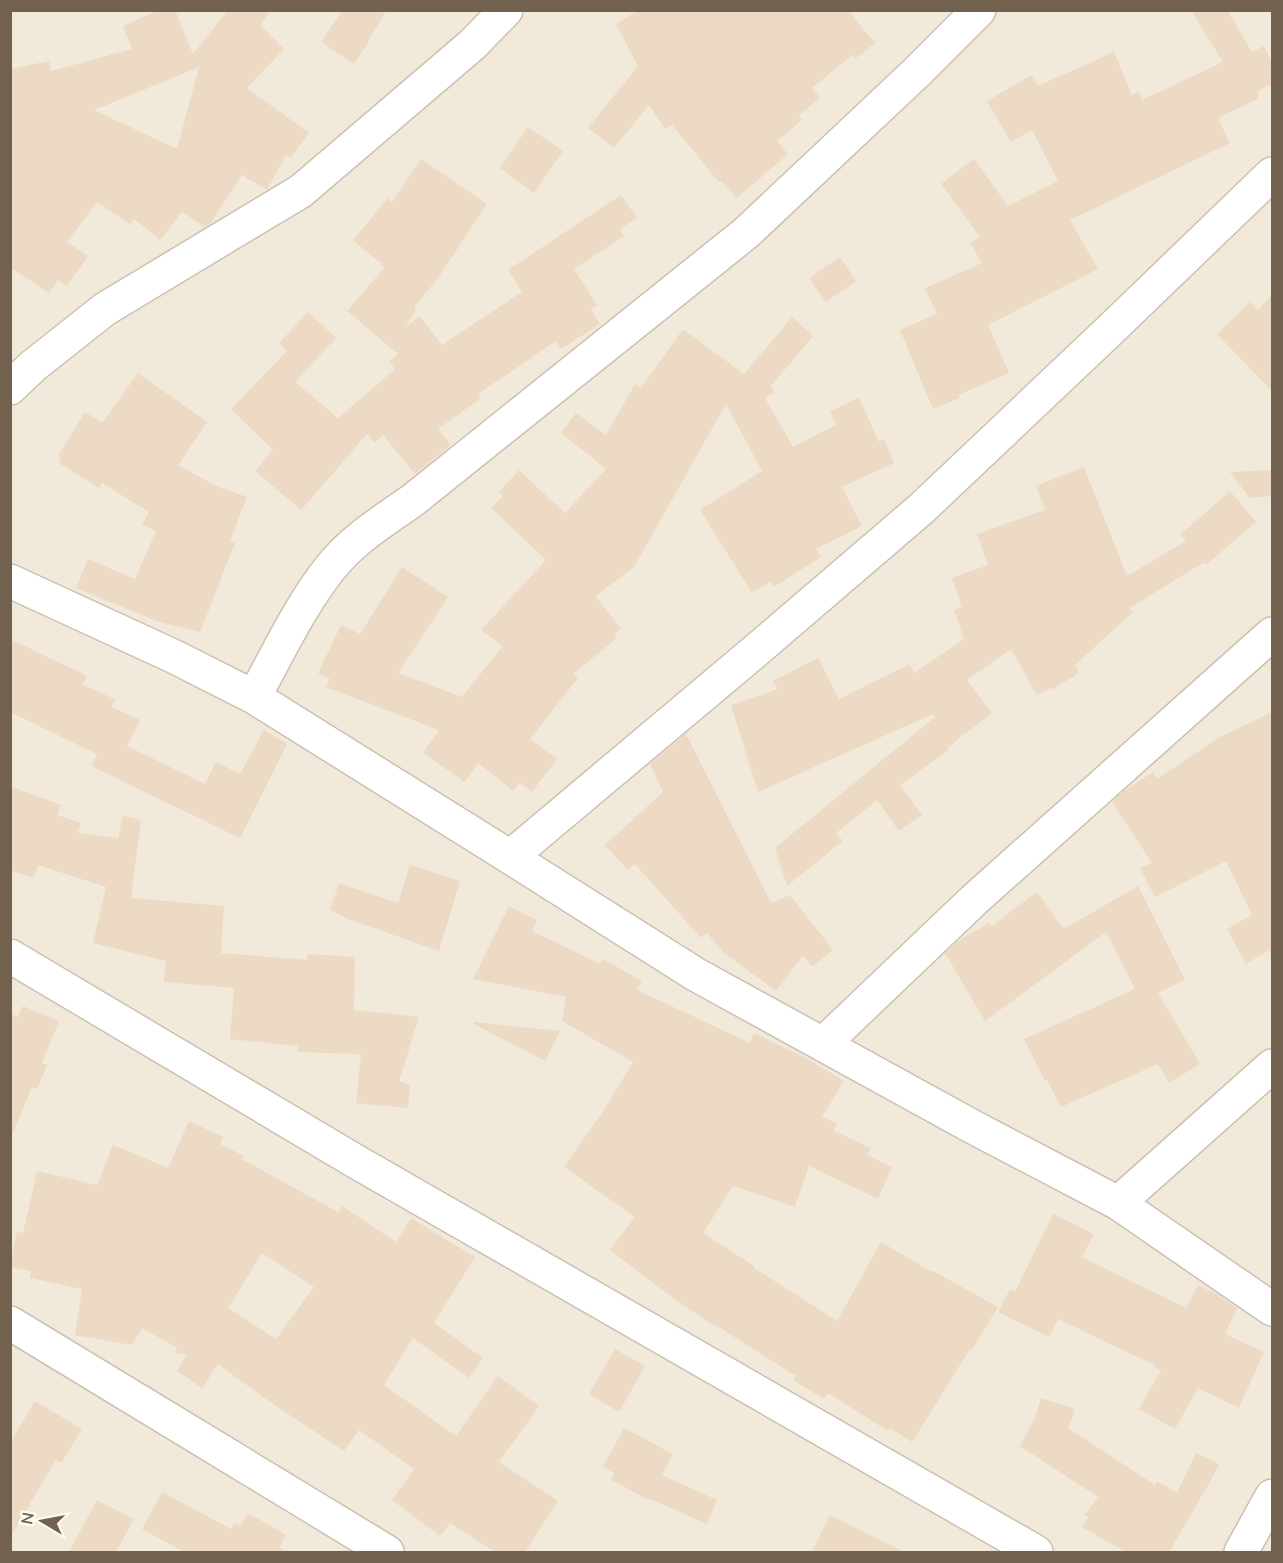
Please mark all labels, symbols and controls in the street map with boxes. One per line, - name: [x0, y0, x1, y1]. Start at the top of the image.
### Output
- north arrow: [12, 1491, 72, 1551]
- text: N: [16, 1511, 40, 1526]

